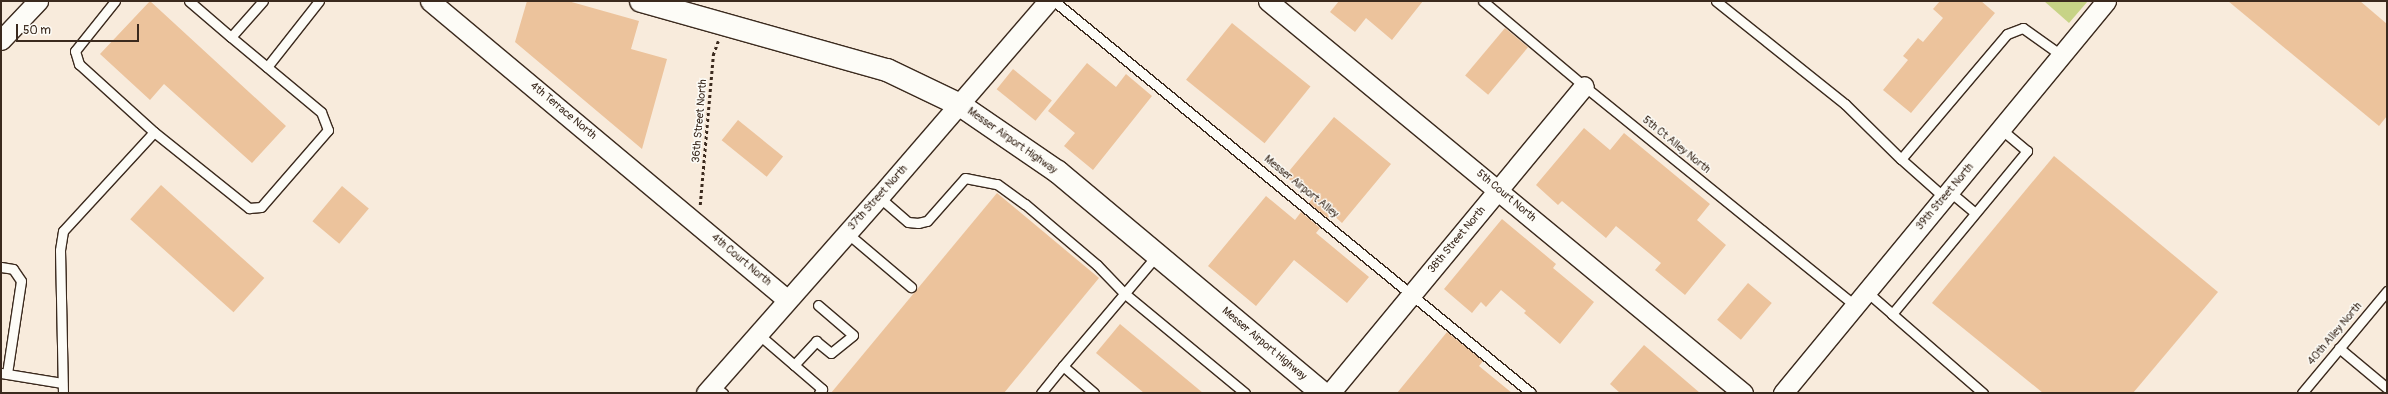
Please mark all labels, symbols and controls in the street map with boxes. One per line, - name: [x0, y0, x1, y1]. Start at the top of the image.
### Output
- scale bar: [18, 16, 141, 42]
- text: 50 m: [23, 23, 51, 38]
- street label: 4th Terrace North: [527, 79, 599, 143]
- street label: 36th Street North: [690, 79, 710, 163]
- street label: Messer Airport Highway: [964, 105, 1060, 177]
- street label: 5th Ct Alley North: [1639, 114, 1713, 176]
- street label: Messer Airport Alley: [1261, 153, 1341, 221]
- street label: 39th Street North: [1913, 161, 1977, 233]
- street label: 37th Street North: [845, 163, 911, 233]
- street label: 5th Court North: [1473, 167, 1539, 225]
- street label: 38th Street North: [1425, 204, 1489, 276]
- street label: 4th Court North: [708, 231, 774, 289]
- street label: 40th Alley North: [2305, 300, 2365, 368]
- street label: Messer Airport Highway: [1219, 305, 1309, 383]

